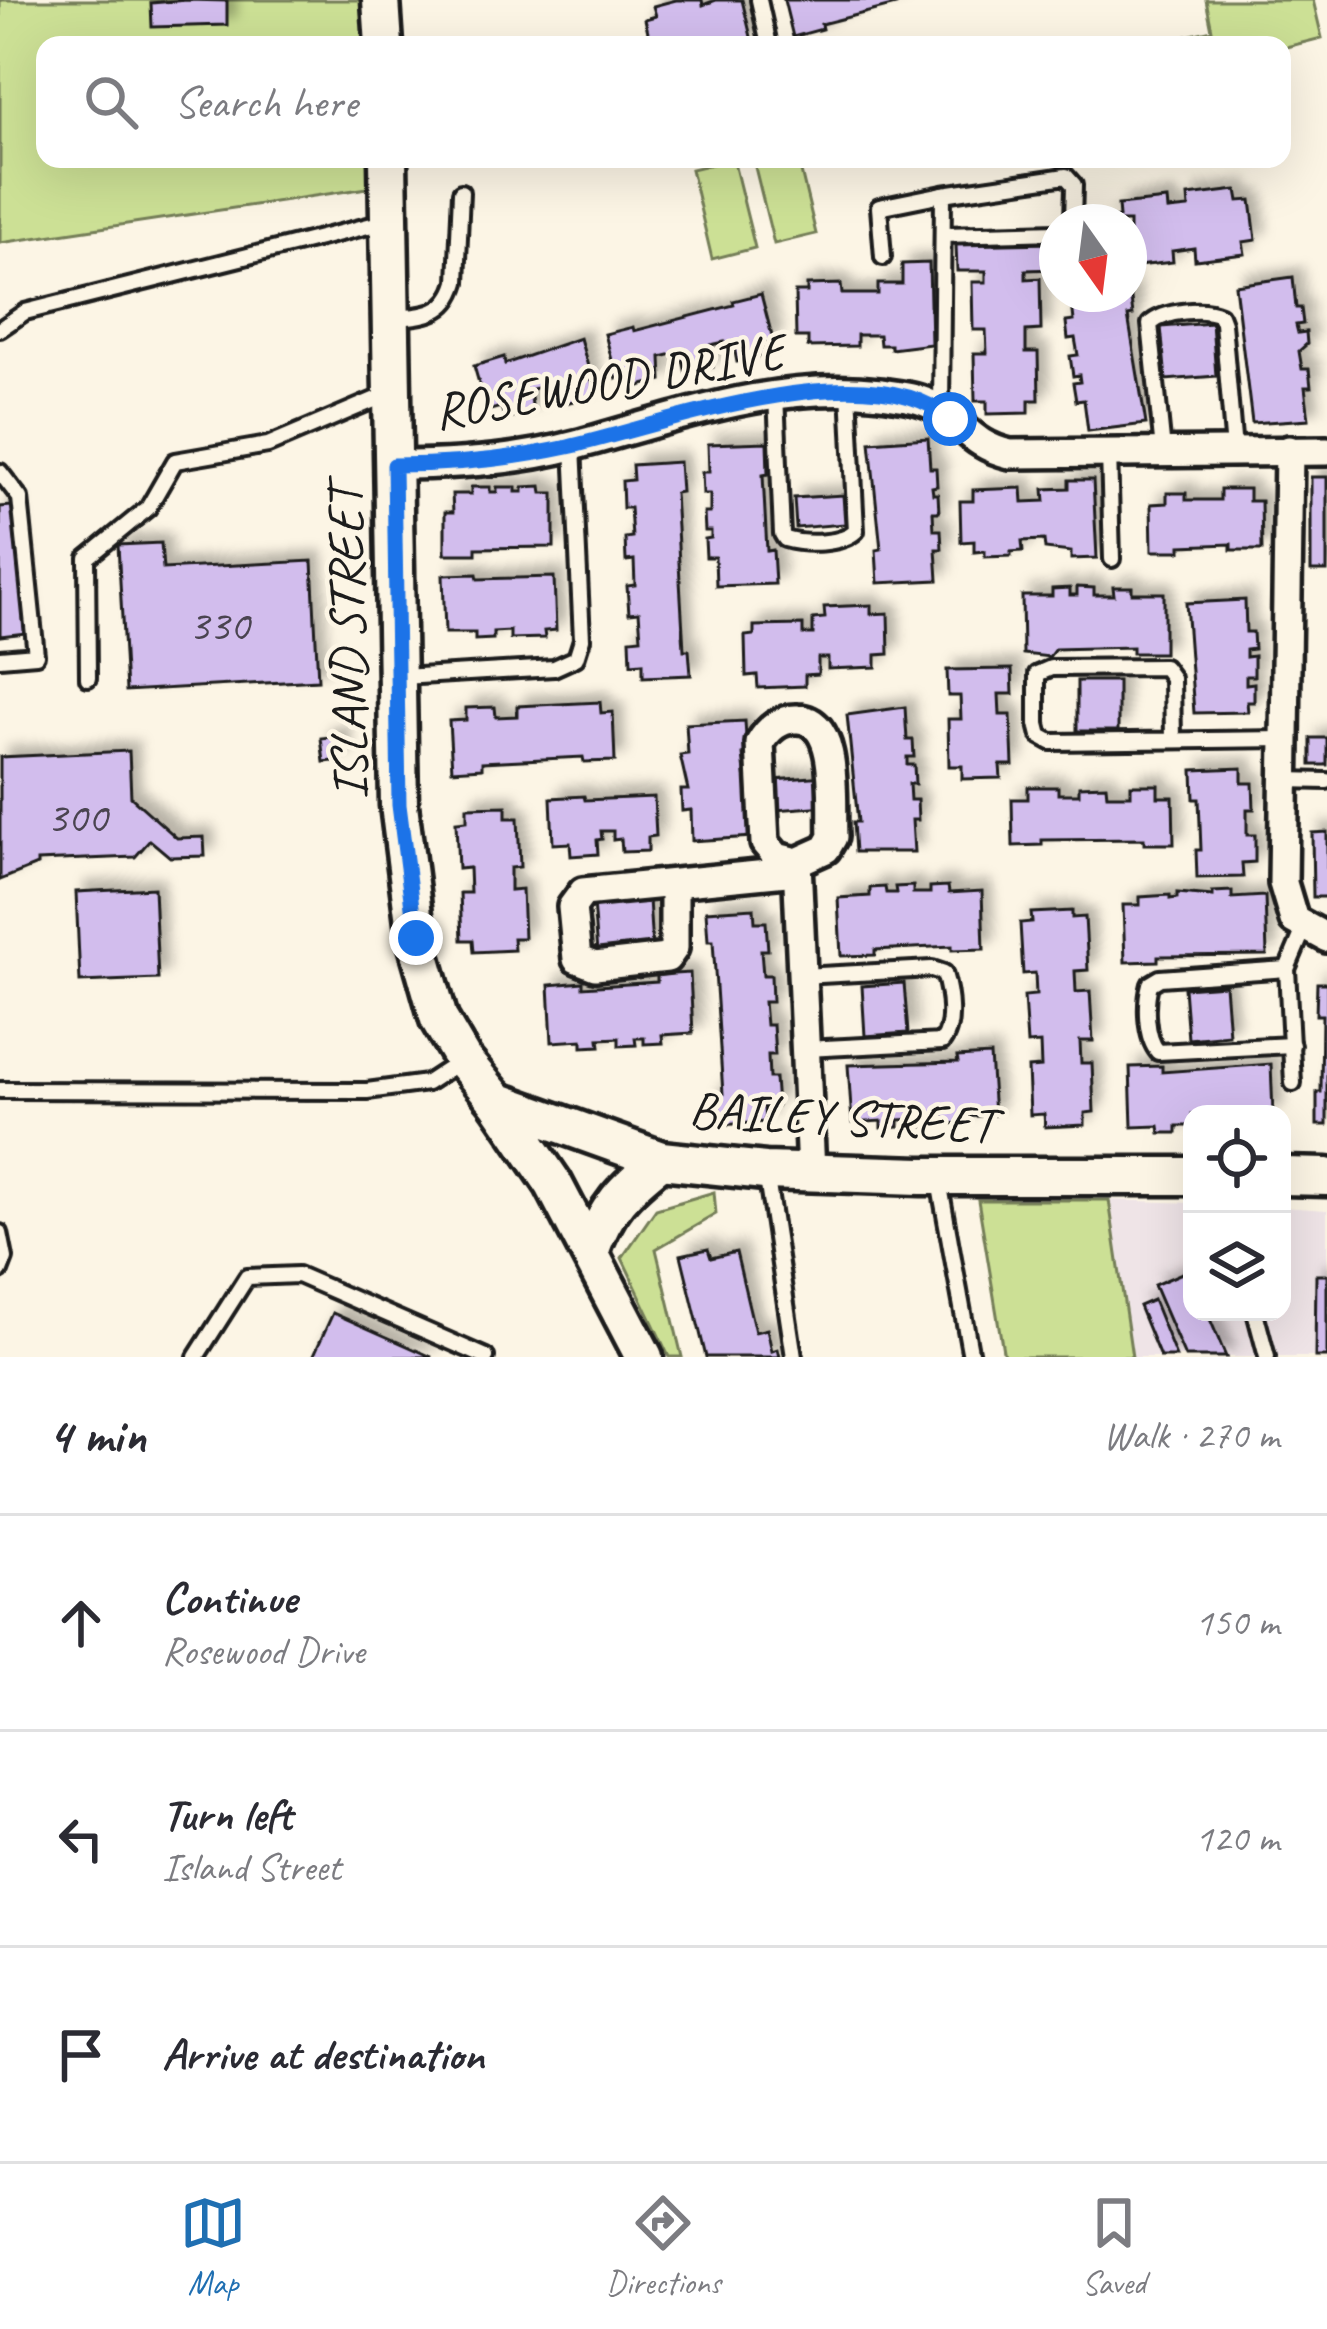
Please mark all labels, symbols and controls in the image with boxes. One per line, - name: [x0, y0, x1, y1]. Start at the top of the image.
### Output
- search box: [36, 36, 1291, 168]
- icon: search: [78, 69, 144, 135]
- text: Search here: [174, 74, 357, 131]
- north arrow: [1039, 204, 1147, 312]
- street label: ROSEWOOD DRIVE: [429, 318, 795, 443]
- route start: [923, 392, 977, 446]
- street label: ISLAND STREET: [312, 474, 382, 800]
- house number: 330: [189, 597, 252, 654]
- house number: 300: [47, 789, 110, 846]
- route end: [389, 911, 443, 965]
- street label: BAILEY STREET: [688, 1077, 1006, 1157]
- map controls: [1183, 1105, 1291, 1321]
- button: locate: [1183, 1105, 1291, 1213]
- button: layers: [1183, 1213, 1291, 1321]
- text: 4 min: [48, 1403, 146, 1467]
- text: Walk · 270 m: [1103, 1411, 1279, 1460]
- text: Continue: [162, 1570, 296, 1627]
- icon: ahead: [48, 1590, 114, 1656]
- text: 150 m: [1195, 1598, 1279, 1647]
- text: Rosewood Drive: [162, 1627, 365, 1676]
- text: Turn left: [162, 1786, 292, 1843]
- icon: left: [48, 1806, 114, 1872]
- text: 120 m: [1195, 1814, 1279, 1863]
- text: Island Street: [162, 1843, 341, 1892]
- icon: arrive: [48, 2022, 114, 2088]
- text: Arrive at destination: [162, 2026, 484, 2083]
- tab: Map: [180, 2190, 246, 2304]
- tab: Directions: [606, 2190, 721, 2304]
- tab: Saved: [1081, 2190, 1147, 2304]

